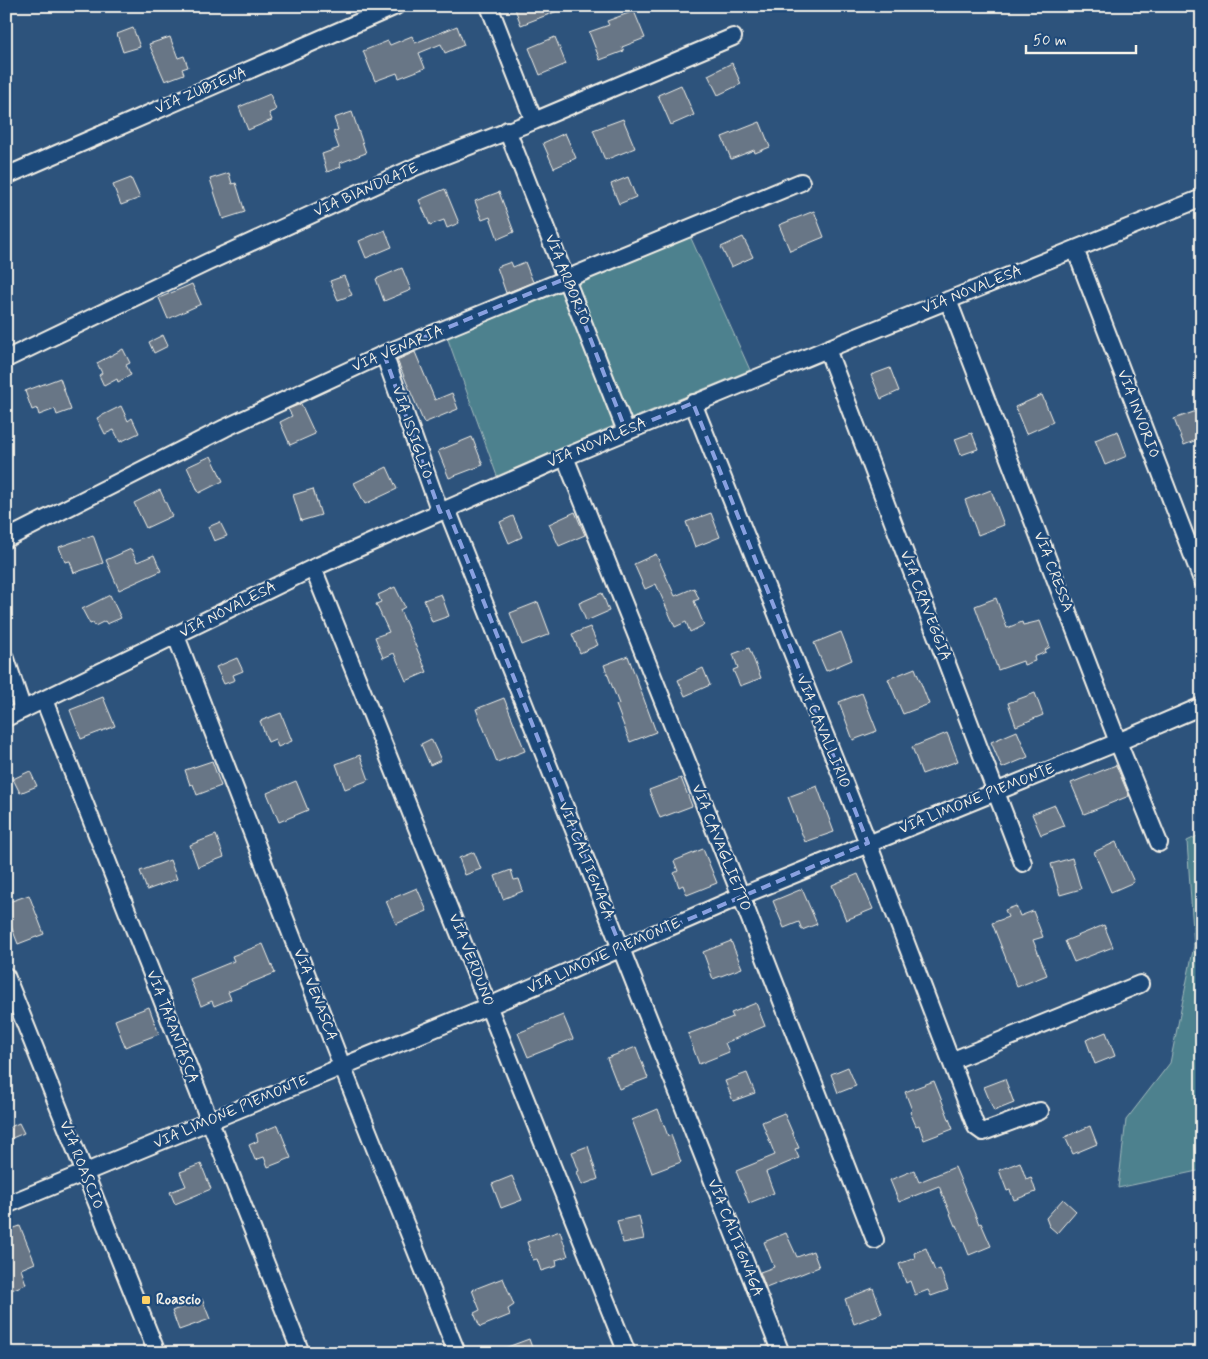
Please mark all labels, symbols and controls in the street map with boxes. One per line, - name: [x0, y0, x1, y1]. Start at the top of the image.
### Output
- scale bar: [1026, 22, 1136, 54]
- text: 50 m: [1033, 31, 1067, 51]
- street label: VIA ZUBIENA: [152, 63, 250, 119]
- street label: VIA BIANDRATE: [311, 158, 422, 222]
- street label: VIA ARBORIO: [540, 231, 594, 329]
- street label: VIA NOVALESA: [919, 261, 1025, 319]
- street label: VIA VENARIA: [349, 321, 447, 377]
- street label: VIA INVORIO: [1112, 367, 1164, 461]
- street label: VIA ISSIGLIO: [387, 384, 437, 482]
- street label: VIA NOVALESA: [544, 413, 650, 473]
- street label: VIA CRESSA: [1028, 529, 1078, 615]
- street label: VIA CRAVEGGIA: [895, 548, 955, 664]
- street label: VIA NOVALESA: [176, 577, 280, 643]
- street label: VIA CAVALLIRIO: [791, 673, 855, 791]
- street label: VIA LIMONE PIEMONTE: [896, 758, 1058, 839]
- street label: VIA CAVAGLIETTO: [686, 782, 756, 914]
- street label: VIA CALTIGNAGA: [553, 799, 619, 923]
- street label: VIA VERDUNO: [443, 911, 499, 1009]
- street label: VIA LIMONE PIEMONTE: [524, 913, 684, 999]
- street label: VIA VENASCA: [288, 946, 342, 1044]
- street label: VIA TARANTASCA: [141, 968, 203, 1086]
- street label: VIA LIMONE PIEMONTE: [151, 1070, 312, 1154]
- street label: VIA ROASCIO: [54, 1118, 108, 1212]
- street label: VIA CALTIGNAGA: [702, 1176, 768, 1300]
- place label: Roascio: [156, 1290, 202, 1310]
- marker: Roascio: [140, 1294, 152, 1306]

